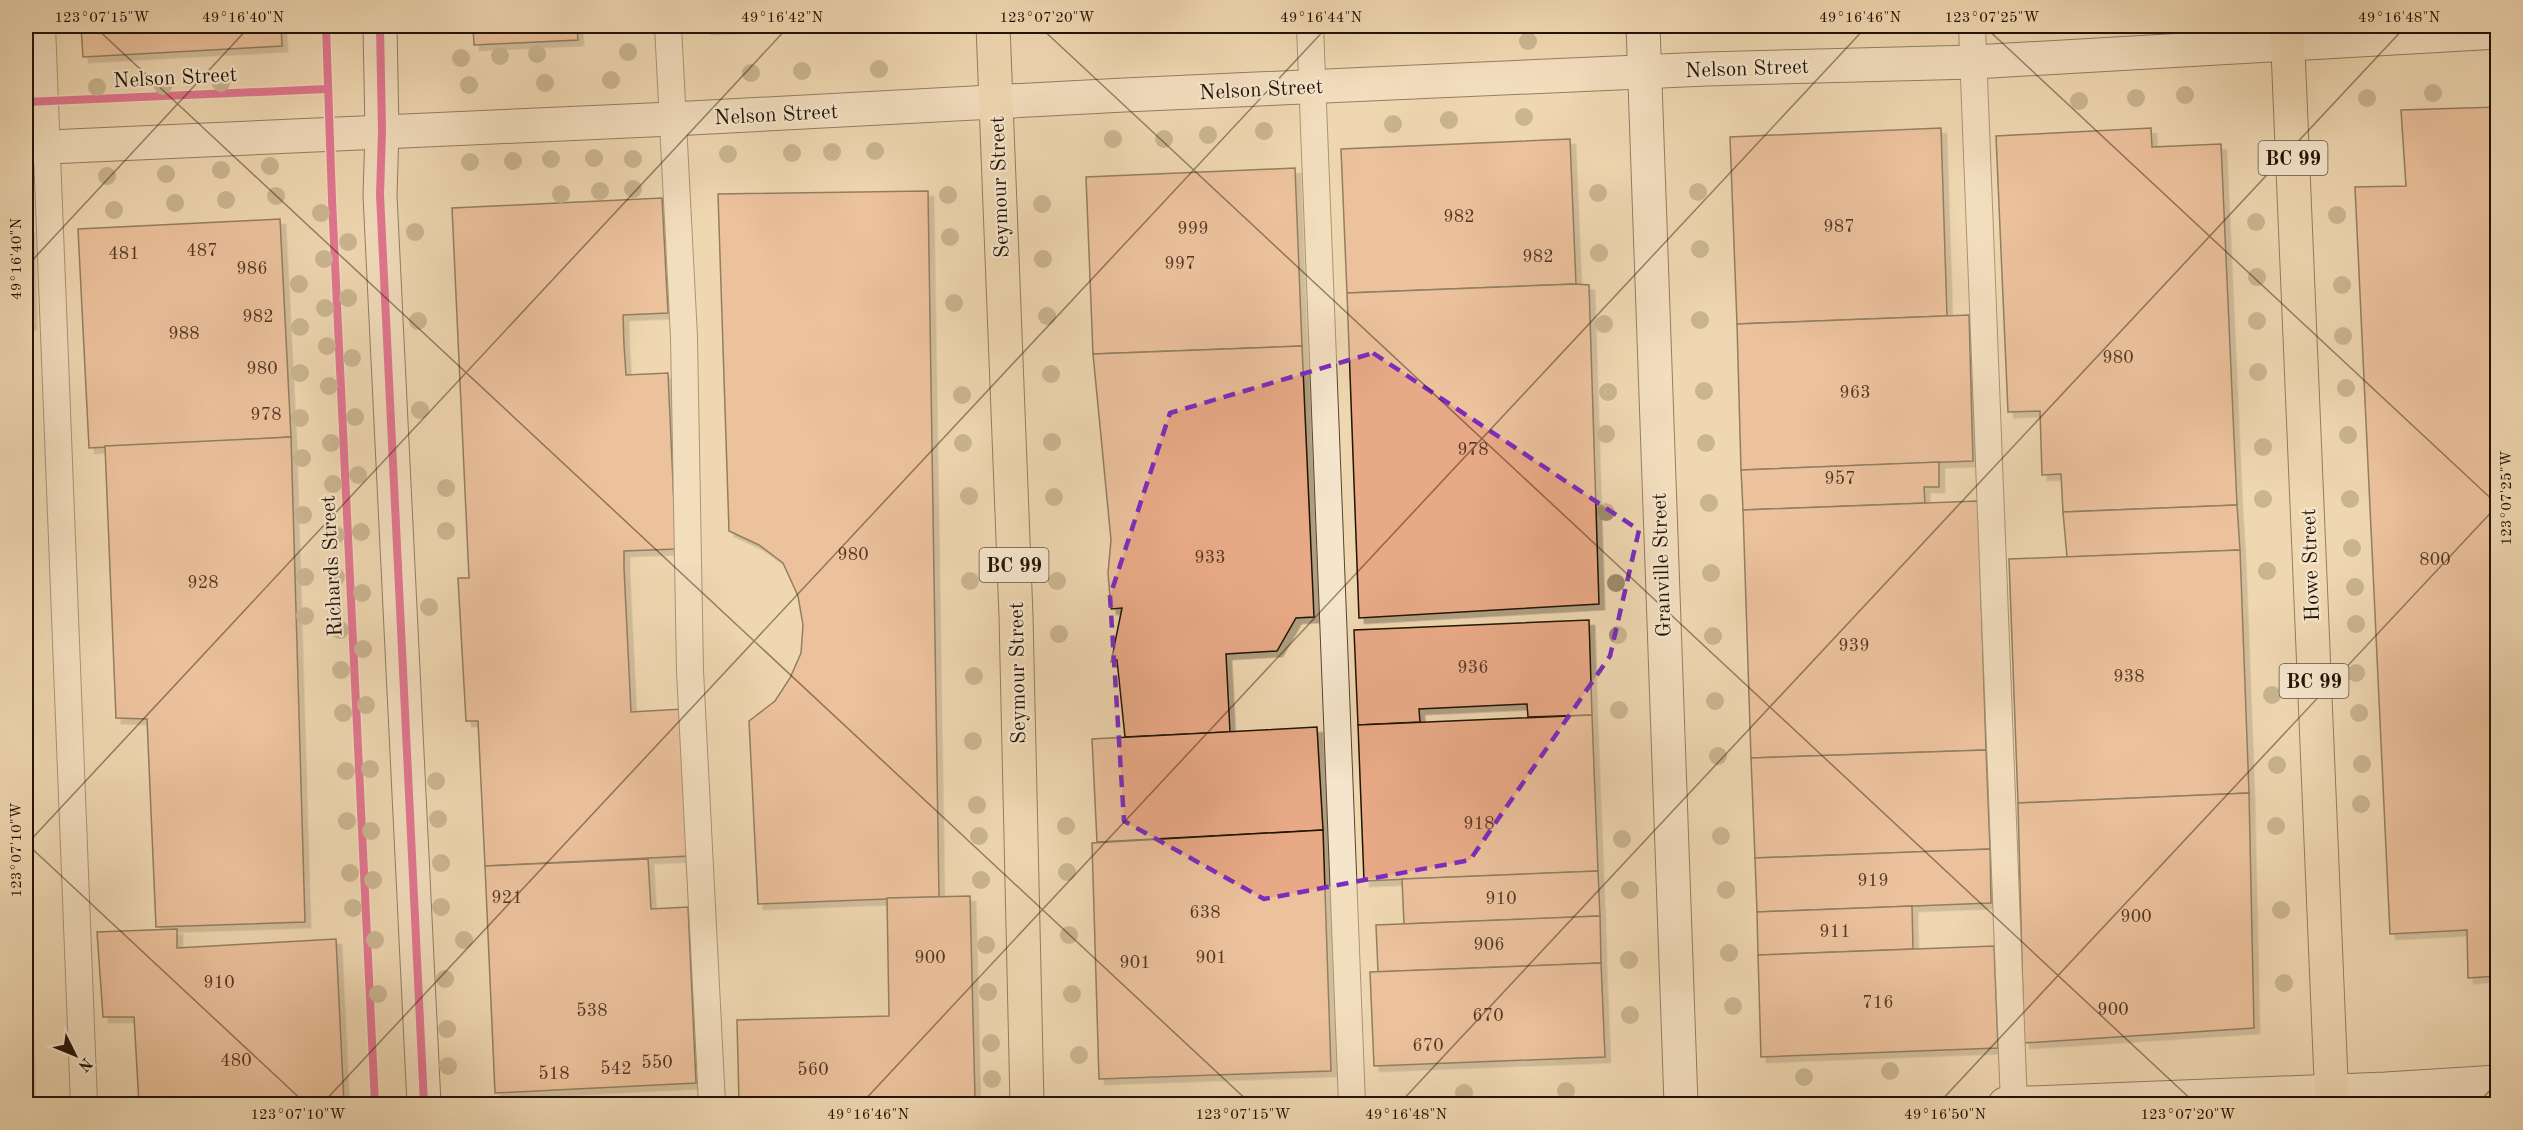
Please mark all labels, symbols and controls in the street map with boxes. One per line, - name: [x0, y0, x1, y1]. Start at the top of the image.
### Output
- text: 123°07'15"W: [54, 11, 150, 26]
- text: 49°16'40"N: [202, 11, 284, 26]
- text: 49°16'42"N: [741, 11, 823, 26]
- text: 123°07'20"W: [999, 11, 1095, 26]
- text: 49°16'44"N: [1280, 11, 1362, 26]
- text: 49°16'46"N: [1819, 11, 1901, 26]
- text: 123°07'25"W: [1944, 11, 2040, 26]
- text: 49°16'48"N: [2358, 11, 2440, 26]
- street label: Nelson Street: [1685, 57, 1809, 82]
- street label: Nelson Street: [113, 65, 237, 92]
- street label: Nelson Street: [1199, 77, 1323, 104]
- street label: Nelson Street: [714, 102, 838, 129]
- street label: Seymour Street: [988, 115, 1013, 258]
- road number: BC 99: [2258, 141, 2328, 175]
- house number: 982: [1443, 208, 1475, 226]
- text: 49°16'40"N: [10, 218, 25, 300]
- house number: 987: [1823, 218, 1855, 236]
- house number: 999: [1177, 220, 1209, 238]
- house number: 487: [186, 242, 218, 260]
- house number: 481: [108, 245, 140, 263]
- house number: 982: [1522, 248, 1554, 266]
- house number: 997: [1164, 255, 1196, 273]
- house number: 986: [236, 260, 268, 278]
- house number: 982: [242, 308, 274, 326]
- house number: 988: [168, 325, 200, 343]
- house number: 980: [2102, 349, 2134, 367]
- house number: 980: [246, 360, 278, 378]
- house number: 963: [1839, 384, 1871, 402]
- house number: 978: [250, 406, 282, 424]
- house number: 978: [1457, 441, 1489, 459]
- text: 123°07'25"W: [2500, 450, 2515, 546]
- house number: 957: [1824, 470, 1856, 488]
- street label: Granville Street: [1649, 492, 1676, 638]
- street label: Richards Street: [318, 495, 347, 637]
- street label: Howe Street: [2299, 508, 2324, 622]
- house number: 980: [837, 546, 869, 564]
- road number: BC 99: [980, 548, 1048, 582]
- house number: 933: [1194, 549, 1226, 567]
- house number: 800: [2419, 551, 2451, 569]
- house number: 928: [187, 574, 219, 592]
- street label: Seymour Street: [1007, 602, 1030, 744]
- house number: 939: [1838, 637, 1870, 655]
- house number: 936: [1457, 659, 1489, 677]
- road number: BC 99: [2280, 664, 2348, 698]
- house number: 938: [2113, 668, 2145, 686]
- text: 123°07'10"W: [10, 802, 25, 898]
- house number: 918: [1463, 815, 1495, 833]
- house number: 919: [1857, 872, 1889, 890]
- house number: 921: [491, 889, 523, 907]
- house number: 910: [1485, 890, 1517, 908]
- house number: 638: [1189, 904, 1221, 922]
- house number: 900: [2120, 908, 2152, 926]
- house number: 911: [1819, 923, 1851, 941]
- house number: 906: [1473, 936, 1505, 954]
- house number: 900: [914, 949, 946, 967]
- house number: 901: [1195, 949, 1227, 967]
- house number: 901: [1119, 954, 1151, 972]
- house number: 910: [203, 974, 235, 992]
- house number: 716: [1862, 994, 1894, 1012]
- house number: 900: [2097, 1001, 2129, 1019]
- house number: 538: [576, 1002, 608, 1020]
- house number: 670: [1472, 1007, 1504, 1025]
- north arrow: [45, 1025, 105, 1085]
- house number: 670: [1412, 1037, 1444, 1055]
- house number: 480: [220, 1052, 252, 1070]
- text: N: [74, 1054, 95, 1074]
- house number: 550: [641, 1054, 673, 1072]
- house number: 542: [600, 1060, 632, 1078]
- house number: 560: [797, 1061, 829, 1079]
- house number: 518: [538, 1065, 570, 1083]
- text: 123°07'10"W: [250, 1108, 346, 1123]
- text: 49°16'46"N: [827, 1108, 909, 1123]
- text: 123°07'15"W: [1195, 1108, 1291, 1123]
- text: 49°16'48"N: [1365, 1108, 1447, 1123]
- text: 49°16'50"N: [1904, 1108, 1986, 1123]
- text: 123°07'20"W: [2140, 1108, 2236, 1123]

